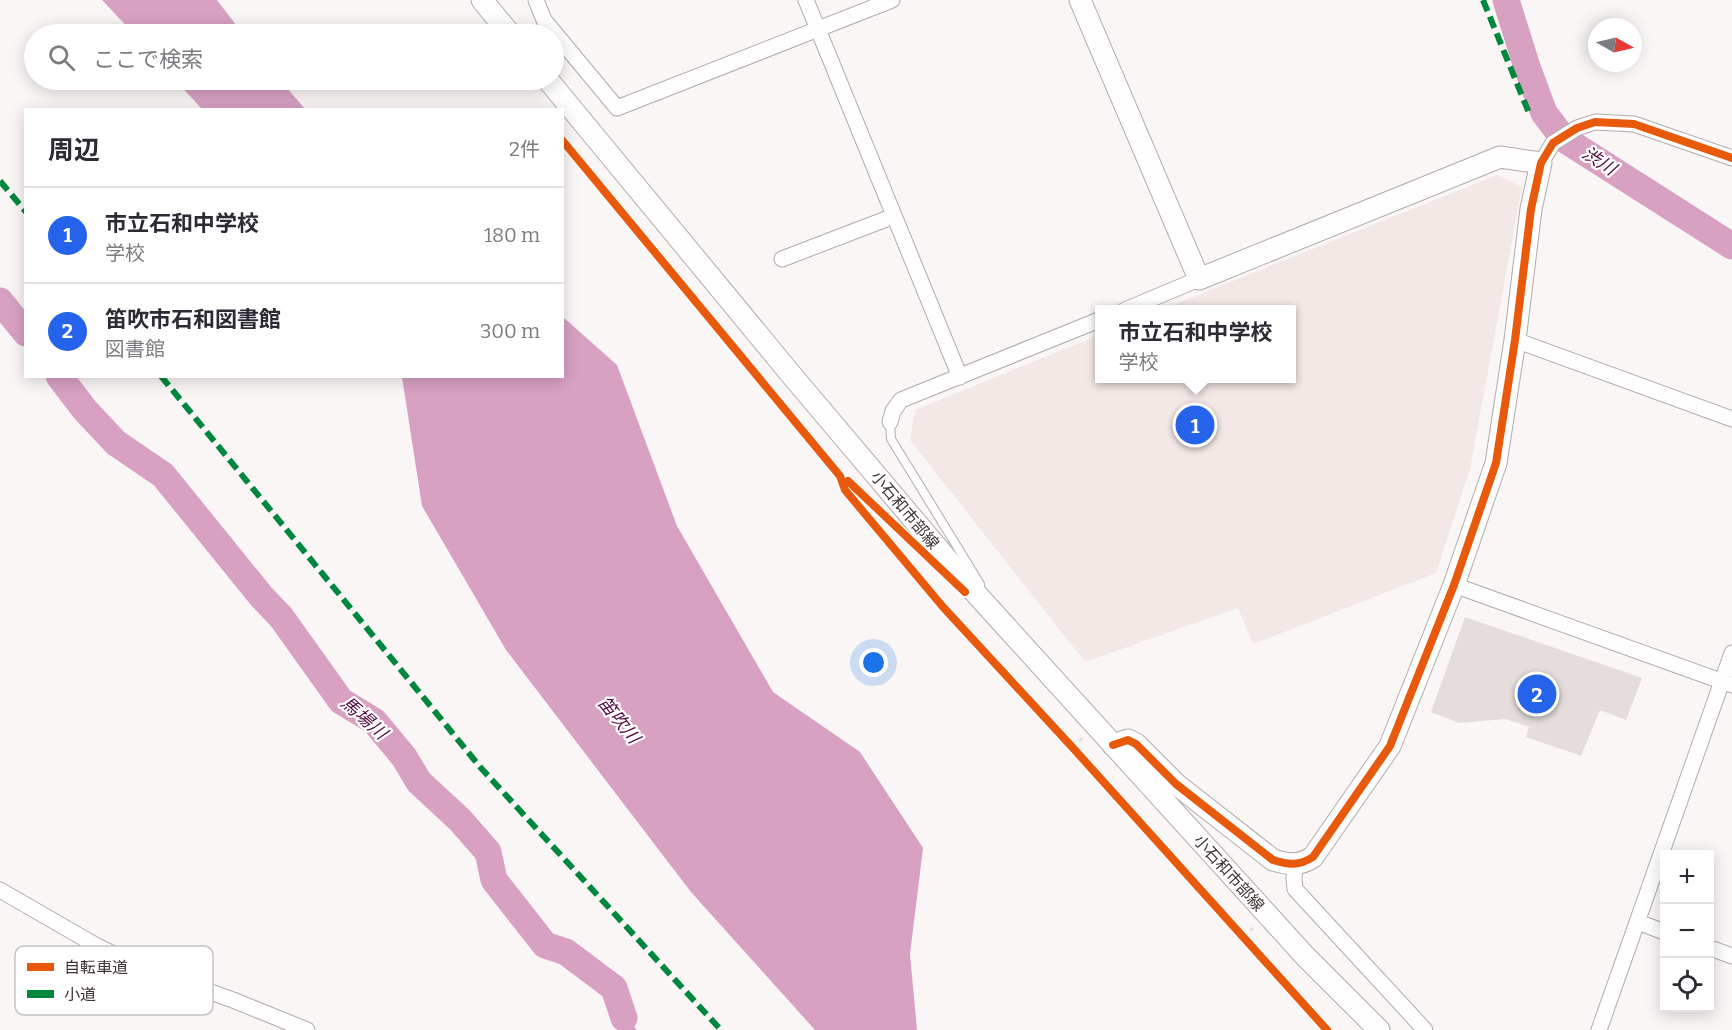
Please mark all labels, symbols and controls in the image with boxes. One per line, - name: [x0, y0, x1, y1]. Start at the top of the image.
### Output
- north arrow: [1588, 18, 1642, 72]
- search box: [24, 24, 564, 90]
- icon: search: [45, 41, 78, 74]
- text: ここで検索: [93, 46, 203, 73]
- text: 周辺: [48, 135, 100, 166]
- text: 2件: [509, 137, 540, 161]
- water label: 渋川: [1578, 142, 1622, 181]
- text: 市立石和中学校: [105, 210, 259, 237]
- text: 1: [63, 223, 72, 247]
- text: 180 m: [484, 223, 540, 247]
- text: 学校: [105, 241, 145, 265]
- popup: [1095, 305, 1296, 383]
- text: 笛吹市石和図書館: [105, 306, 281, 333]
- text: 2: [62, 319, 73, 343]
- text: 300 m: [480, 319, 540, 343]
- text: 市立石和中学校: [1118, 319, 1273, 346]
- text: 図書館: [105, 337, 165, 361]
- text: 学校: [1118, 350, 1158, 374]
- pin: 1: [1176, 402, 1214, 448]
- street label: 小石和市部線: [867, 467, 943, 553]
- your location: [859, 648, 888, 677]
- pin: 2: [1518, 672, 1556, 716]
- water label: 馬場川: [336, 692, 393, 745]
- water label: 笛吹川: [593, 692, 646, 749]
- street label: 小石和市部線: [1190, 831, 1268, 915]
- map controls: [1660, 850, 1714, 1012]
- button: +: [1660, 850, 1714, 904]
- button: −: [1660, 904, 1714, 958]
- legend: [15, 946, 213, 1015]
- text: 自転車道: [64, 958, 128, 977]
- button: locate: [1660, 958, 1714, 1012]
- text: 小道: [64, 985, 96, 1004]

